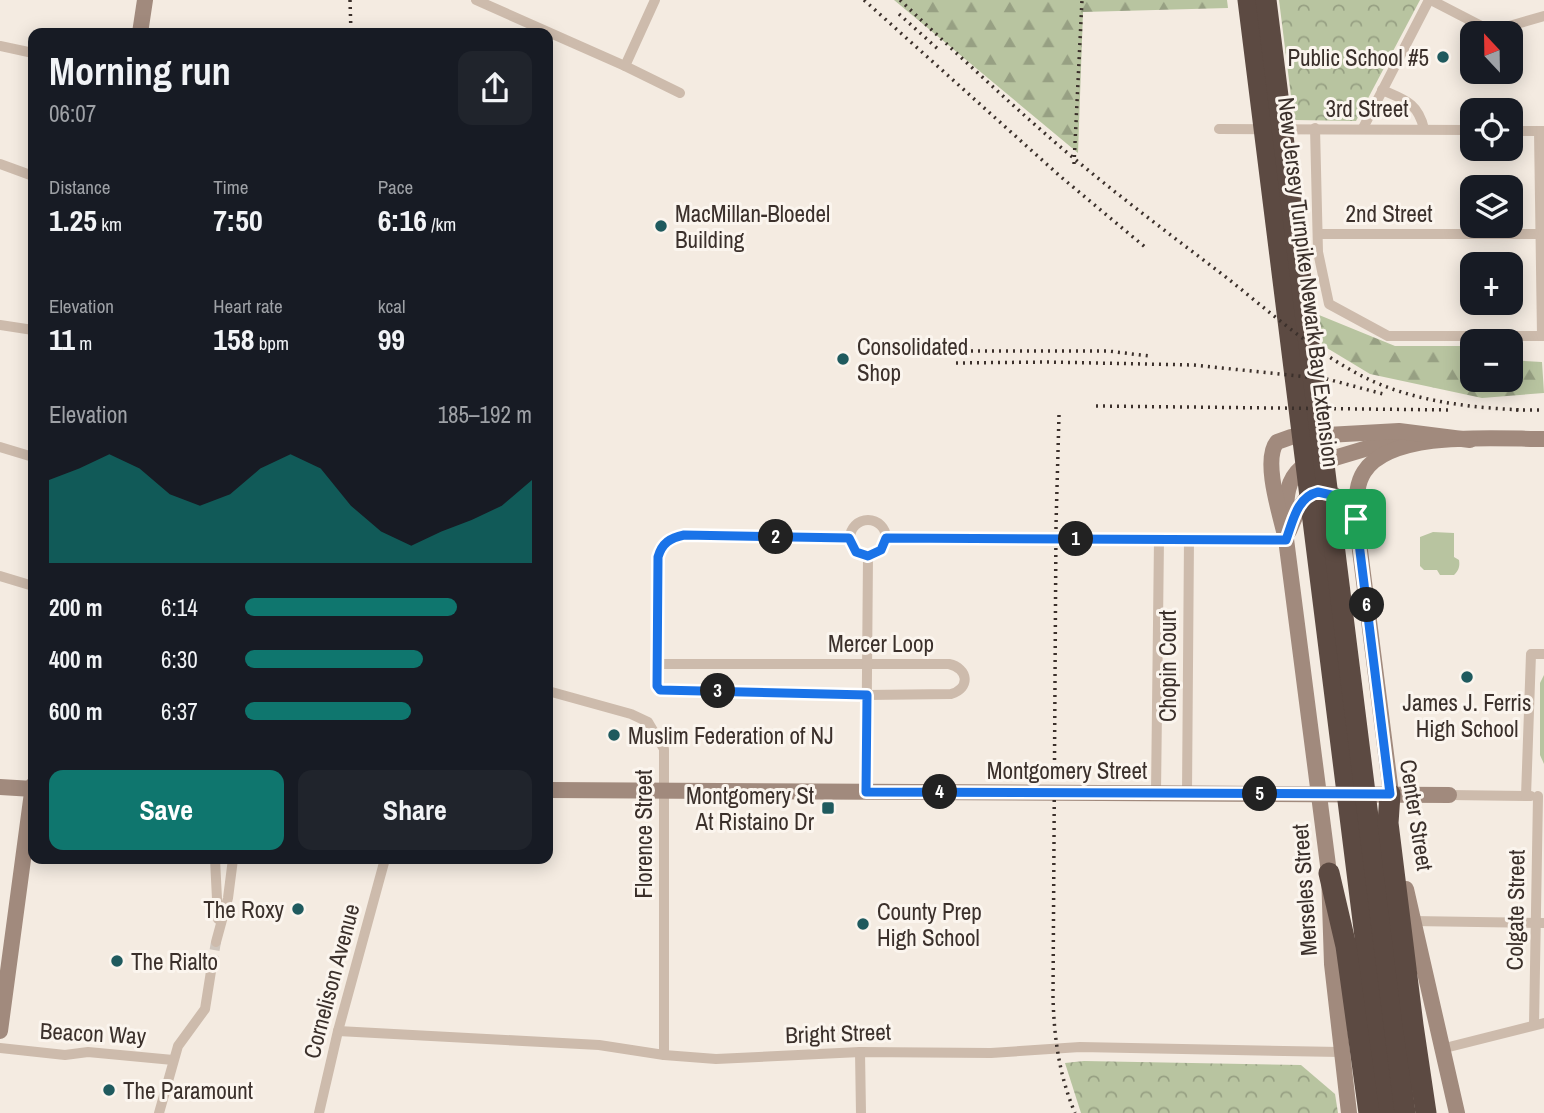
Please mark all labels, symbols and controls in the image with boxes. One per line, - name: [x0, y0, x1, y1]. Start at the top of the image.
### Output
- north arrow: [1460, 21, 1522, 84]
- map controls: [1460, 21, 1523, 392]
- place label: Public School #5: [1287, 42, 1429, 73]
- text: Morning run: [49, 46, 231, 97]
- marker: Public School #5: [1435, 49, 1451, 65]
- button: share: [458, 51, 532, 125]
- street label: 3rd Street: [1326, 93, 1408, 124]
- street label: New Jersey Turnpike Newark Bay Extension: [1271, 95, 1347, 469]
- text: 06:07: [49, 98, 96, 129]
- button: locate: [1460, 98, 1523, 161]
- text: Distance: [49, 174, 110, 200]
- text: Time: [213, 174, 248, 200]
- text: Pace: [378, 174, 413, 200]
- button: layers: [1460, 175, 1523, 238]
- place label: MacMillan-Bloedel Building: [675, 198, 830, 255]
- street label: 2nd Street: [1345, 198, 1433, 229]
- text: 1.25: [49, 200, 97, 240]
- text: 7:50: [213, 200, 263, 240]
- text: 6:16: [378, 200, 427, 240]
- text: km: [97, 211, 122, 237]
- text: /km: [427, 211, 456, 237]
- marker: MacMillan-Bloedel Building: [653, 218, 669, 234]
- button: +: [1460, 252, 1523, 315]
- text: Elevation: [49, 293, 114, 319]
- text: Heart rate: [213, 293, 283, 319]
- text: kcal: [378, 293, 405, 319]
- text: 11: [49, 319, 75, 359]
- text: 158: [213, 319, 254, 359]
- text: 99: [378, 319, 405, 359]
- button: −: [1460, 329, 1523, 392]
- text: m: [75, 330, 92, 356]
- text: bpm: [254, 330, 289, 356]
- place label: Consolidated Shop: [857, 331, 968, 388]
- marker: Consolidated Shop: [835, 351, 851, 367]
- text: Elevation: [49, 399, 128, 430]
- text: 185–192 m: [438, 399, 532, 430]
- pin: [1326, 489, 1386, 549]
- icon: arrive: [1337, 500, 1375, 538]
- pin: 2: [758, 520, 794, 554]
- pin: 1: [1058, 522, 1094, 556]
- text: 2: [771, 523, 780, 549]
- text: 1: [1071, 525, 1080, 551]
- pin: 6: [1350, 588, 1384, 622]
- text: 6: [1362, 591, 1371, 617]
- text: 200 m: [49, 592, 102, 623]
- text: 6:14: [161, 592, 198, 623]
- street label: Chopin Court: [1152, 610, 1183, 722]
- street label: Mercer Loop: [828, 628, 934, 659]
- text: 400 m: [49, 644, 102, 675]
- text: 6:30: [161, 644, 198, 675]
- marker: James J. Ferris High School: [1459, 669, 1475, 685]
- pin: 3: [700, 674, 736, 708]
- text: 3: [713, 677, 722, 703]
- place label: James J. Ferris High School: [1402, 687, 1532, 744]
- text: 600 m: [49, 696, 102, 727]
- text: 6:37: [161, 696, 198, 727]
- place label: Muslim Federation of NJ: [628, 720, 834, 751]
- marker: Muslim Federation of NJ: [606, 727, 622, 743]
- street label: Montgomery Street: [987, 755, 1147, 786]
- street label: Center Street: [1393, 757, 1441, 873]
- button: Save: [49, 770, 284, 850]
- button: Share: [298, 770, 532, 850]
- street label: Florence Street: [628, 770, 659, 898]
- pin: 4: [922, 774, 958, 810]
- pin: 5: [1242, 776, 1278, 812]
- text: 4: [935, 778, 944, 804]
- place label: Montgomery St At Ristaino Dr: [686, 780, 815, 837]
- text: 5: [1255, 780, 1264, 806]
- marker: Montgomery St At Ristaino Dr: [820, 800, 836, 816]
- street label: Merseles Street: [1284, 823, 1324, 957]
- street label: Colgate Street: [1498, 849, 1532, 971]
- place label: The Roxy: [203, 894, 285, 925]
- place label: County Prep High School: [877, 896, 982, 953]
- street label: Cornelison Avenue: [295, 900, 367, 1062]
- marker: The Roxy: [290, 901, 306, 917]
- marker: County Prep High School: [855, 916, 871, 932]
- place label: The Rialto: [131, 946, 218, 977]
- marker: The Rialto: [109, 953, 125, 969]
- street label: Beacon Way: [39, 1015, 147, 1051]
- street label: Bright Street: [785, 1016, 891, 1050]
- place label: The Paramount: [123, 1075, 253, 1106]
- marker: The Paramount: [101, 1082, 117, 1098]

